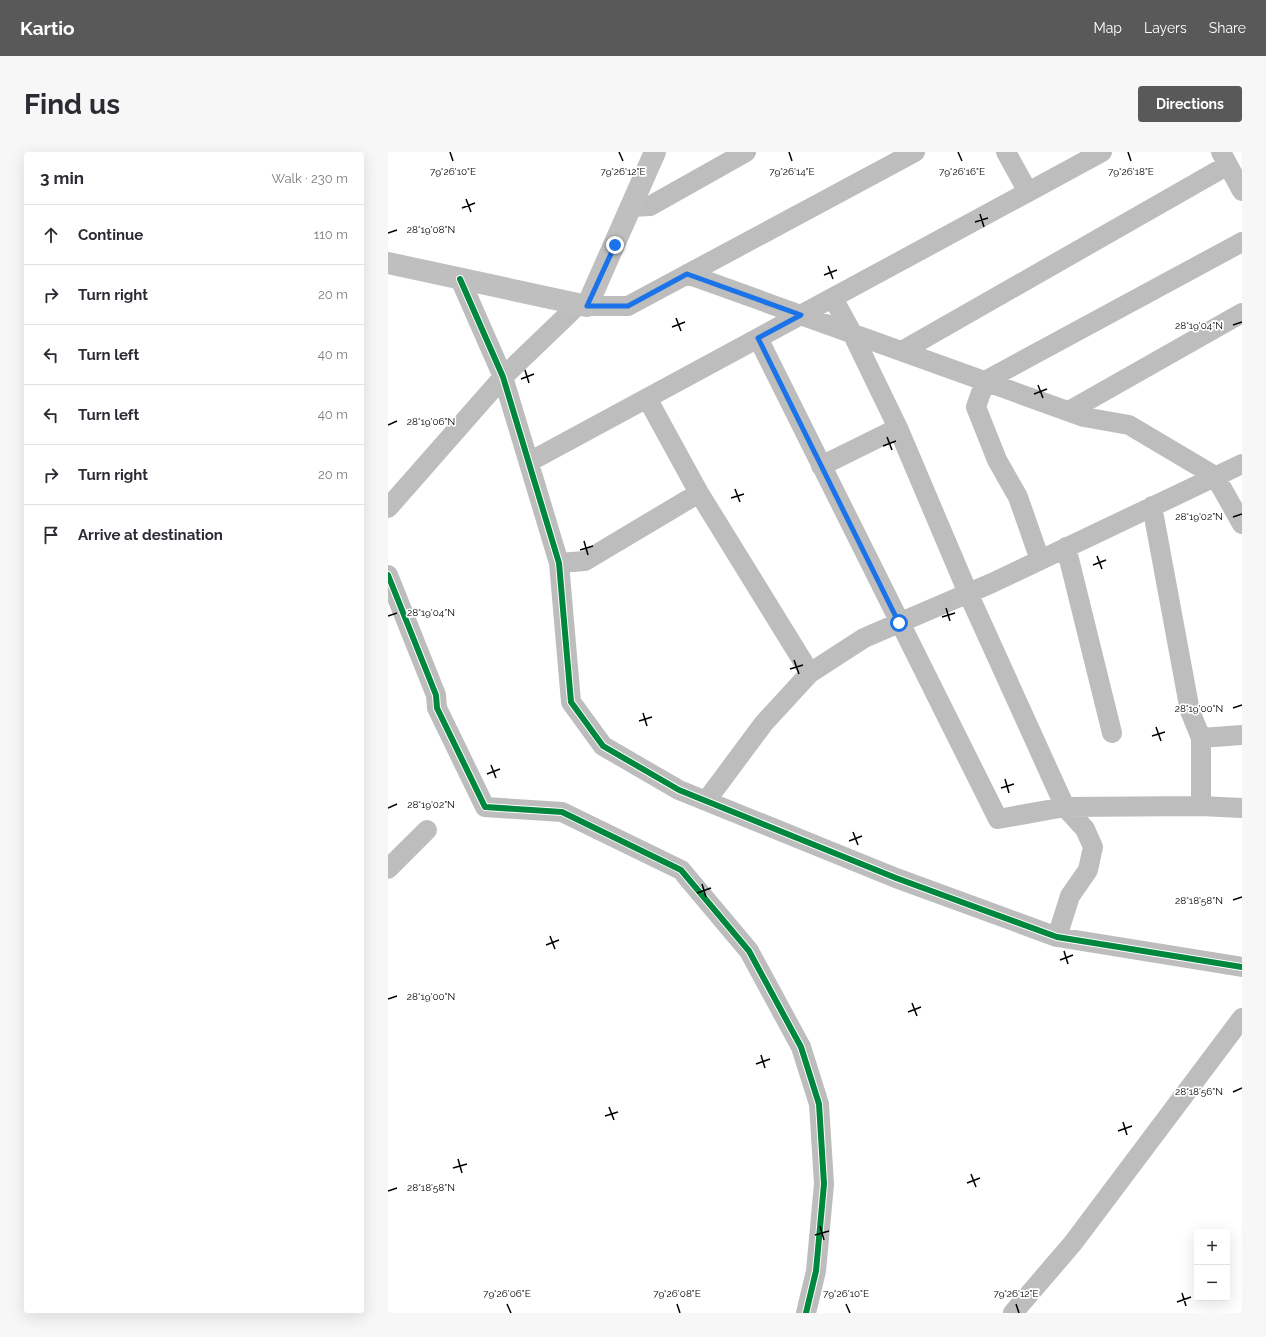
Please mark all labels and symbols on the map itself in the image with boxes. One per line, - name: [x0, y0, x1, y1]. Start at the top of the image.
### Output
- text: 79°26'10"E: [430, 166, 476, 177]
- text: 79°26'12"E: [600, 166, 646, 177]
- text: 79°26'14"E: [769, 166, 815, 177]
- text: 79°26'16"E: [939, 166, 985, 177]
- text: 79°26'18"E: [1108, 166, 1154, 177]
- text: 28°19'08"N: [407, 224, 455, 235]
- route end: [606, 236, 624, 254]
- text: 28°19'04"N: [1175, 320, 1223, 331]
- text: 28°19'06"N: [407, 416, 455, 427]
- text: 28°19'02"N: [1175, 511, 1223, 522]
- text: 28°19'04"N: [407, 607, 455, 618]
- route start: [890, 614, 908, 632]
- text: 28°19'00"N: [1175, 703, 1223, 714]
- text: 28°19'02"N: [407, 799, 455, 810]
- text: 28°18'58"N: [1175, 895, 1223, 906]
- text: 28°19'00"N: [407, 991, 455, 1002]
- text: 28°18'56"N: [1175, 1086, 1223, 1097]
- text: 28°18'58"N: [407, 1182, 455, 1193]
- text: 79°26'06"E: [483, 1288, 531, 1299]
- text: 79°26'08"E: [653, 1288, 701, 1299]
- text: 79°26'10"E: [823, 1288, 869, 1299]
- text: 79°26'12"E: [993, 1288, 1039, 1299]

